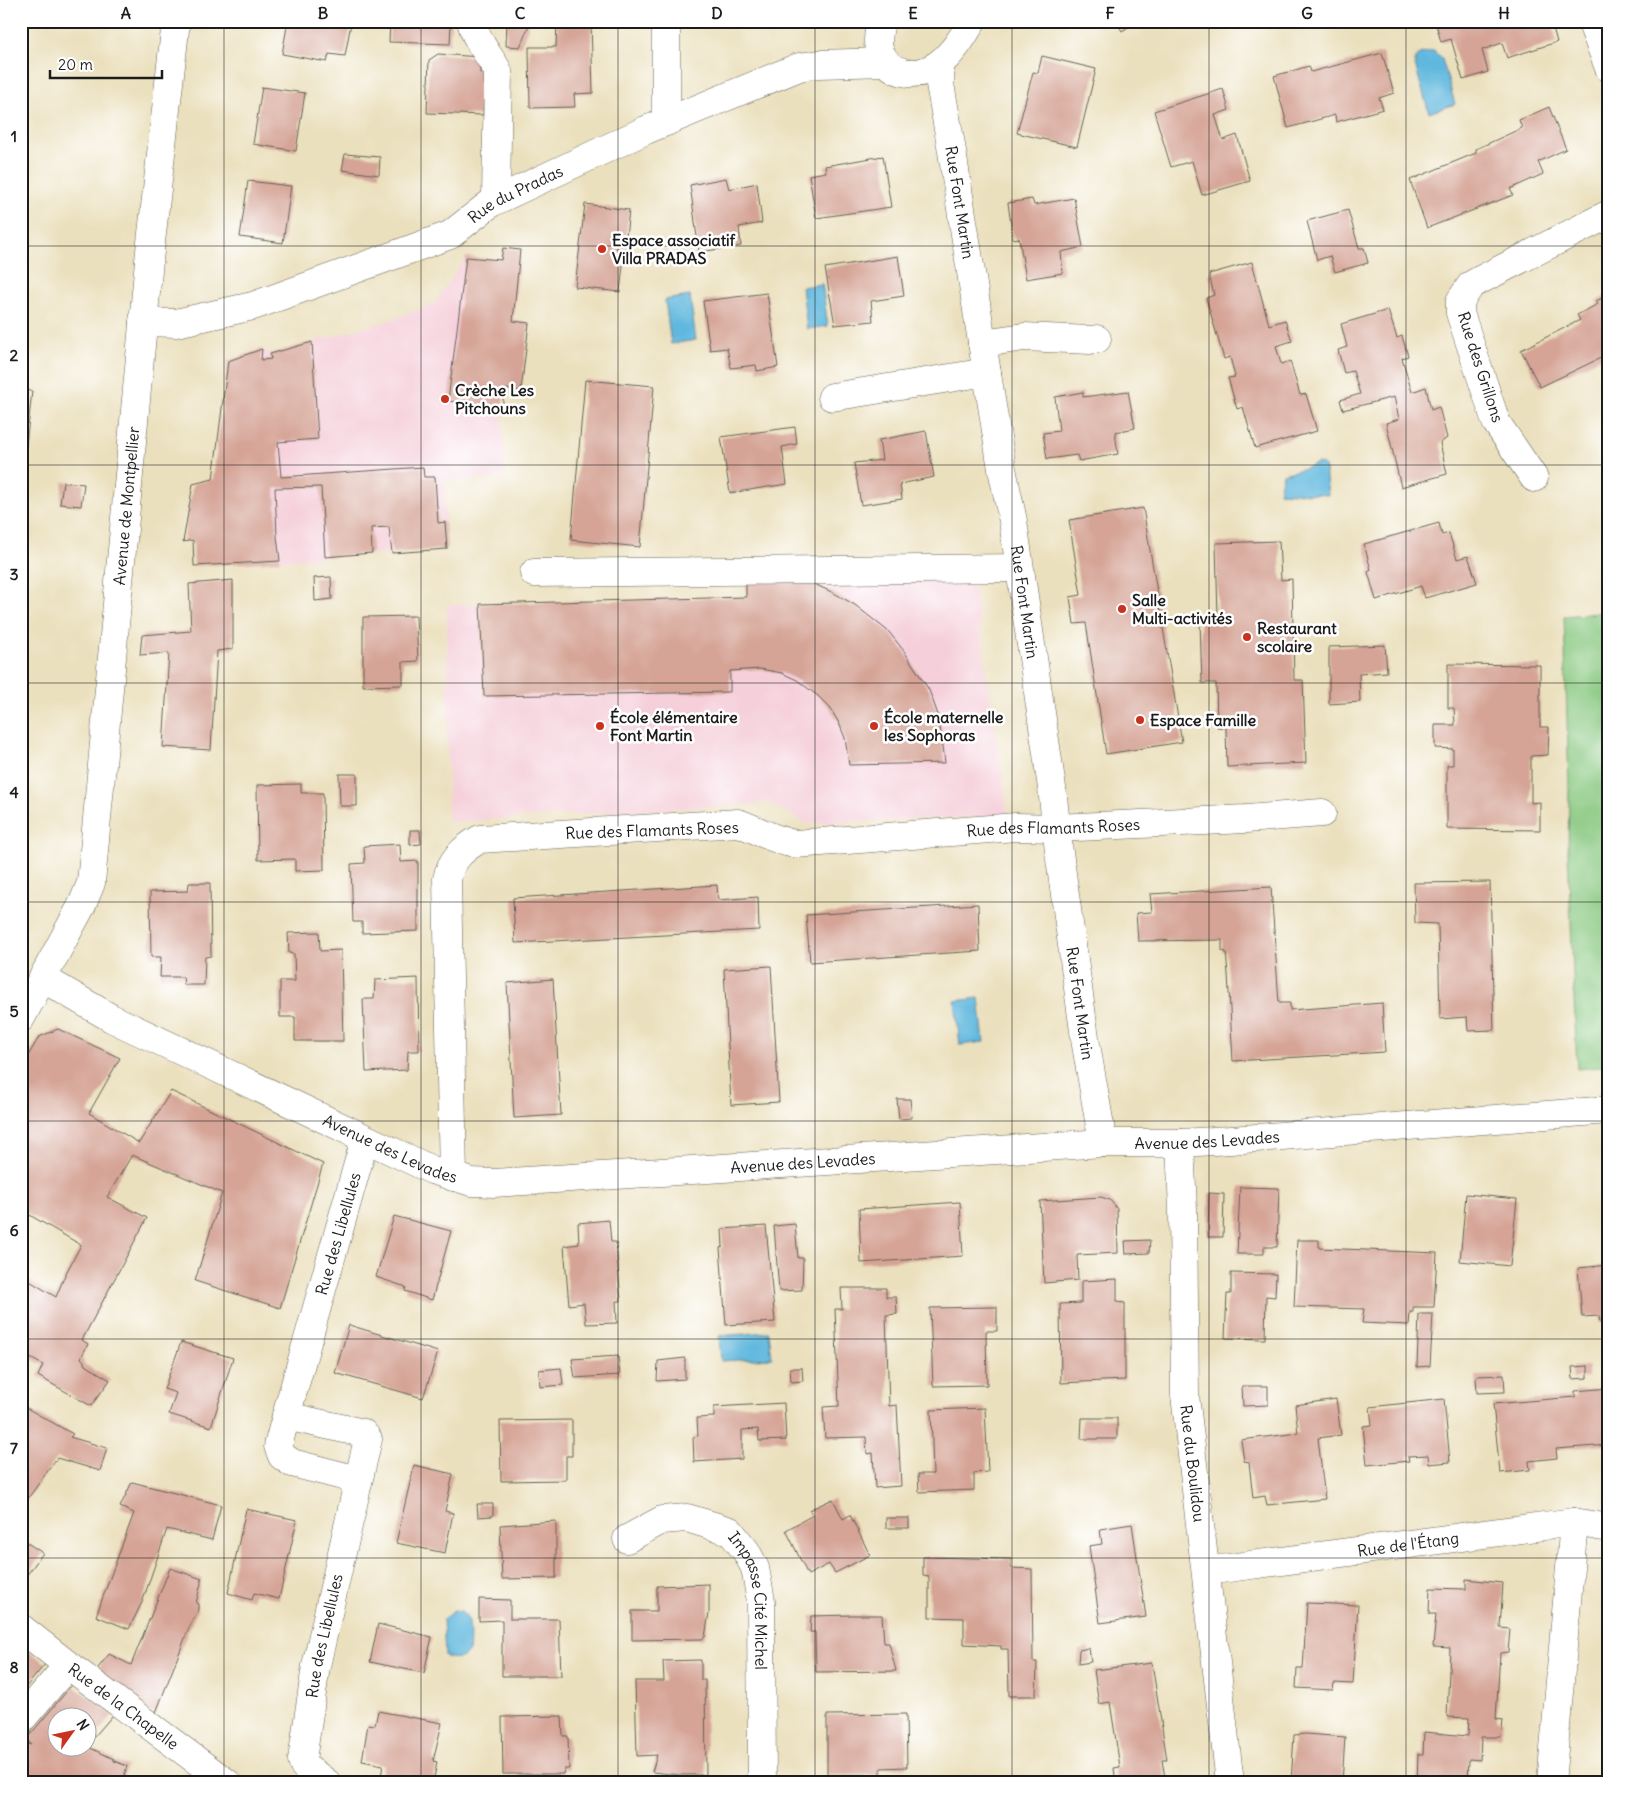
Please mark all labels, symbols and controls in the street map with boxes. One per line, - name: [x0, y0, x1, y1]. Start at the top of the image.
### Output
- text: A: [121, 3, 131, 23]
- text: B: [318, 3, 329, 23]
- text: C: [515, 3, 526, 23]
- text: D: [711, 3, 723, 23]
- text: E: [908, 3, 918, 23]
- text: F: [1105, 3, 1115, 23]
- text: G: [1301, 3, 1313, 23]
- text: H: [1498, 3, 1510, 23]
- scale bar: [50, 48, 162, 80]
- text: 20 m: [58, 55, 93, 74]
- text: 1: [11, 126, 17, 146]
- street label: Rue Font Martin: [941, 144, 979, 260]
- street label: Rue du Pradas: [464, 161, 566, 227]
- place label: Espace associatif Villa PRADAS: [612, 230, 736, 268]
- marker: Espace associatif Villa PRADAS: [596, 243, 608, 255]
- street label: Rue des Grillons: [1454, 309, 1508, 425]
- text: 2: [10, 345, 19, 365]
- place label: Crèche Les Pitchouns: [455, 380, 534, 418]
- marker: Crèche Les Pitchouns: [439, 393, 451, 405]
- street label: Avenue de Montpellier: [109, 425, 143, 586]
- street label: Rue Font Martin: [1007, 544, 1043, 660]
- text: 3: [9, 564, 19, 584]
- place label: Salle Multi-activités: [1132, 590, 1232, 628]
- marker: Salle Multi-activités: [1116, 603, 1128, 615]
- place label: Restaurant scolaire: [1257, 618, 1337, 656]
- marker: Restaurant scolaire: [1241, 631, 1253, 643]
- place label: École élémentaire Font Martin: [610, 707, 738, 745]
- place label: École maternelle les Sophoras: [884, 707, 1004, 746]
- place label: Espace Famille: [1150, 710, 1256, 731]
- marker: Espace Famille: [1134, 714, 1146, 726]
- marker: École élémentaire Font Martin: [594, 720, 606, 732]
- marker: École maternelle les Sophoras: [868, 720, 880, 732]
- text: 4: [9, 782, 19, 802]
- street label: Rue des Flamants Roses: [966, 814, 1140, 841]
- street label: Rue des Flamants Roses: [565, 817, 739, 843]
- street label: Rue Font Martin: [1062, 945, 1098, 1061]
- text: 5: [9, 1001, 19, 1021]
- street label: Avenue des Levades: [320, 1110, 460, 1187]
- street label: Avenue des Levades: [1135, 1126, 1280, 1153]
- street label: Avenue des Levades: [730, 1148, 876, 1177]
- street label: Rue des Libellules: [311, 1170, 365, 1297]
- text: 6: [9, 1220, 19, 1240]
- street label: Rue du Boulidou: [1176, 1404, 1210, 1523]
- text: 7: [10, 1438, 18, 1458]
- street label: Impasse Cité Michel: [724, 1527, 771, 1670]
- street label: Rue de l'Étang: [1356, 1527, 1460, 1561]
- street label: Rue des Libellules: [301, 1572, 347, 1699]
- text: 8: [9, 1657, 19, 1677]
- street label: Rue de la Chapelle: [64, 1659, 183, 1754]
- north arrow: [48, 1706, 98, 1756]
- text: N: [73, 1716, 93, 1734]

